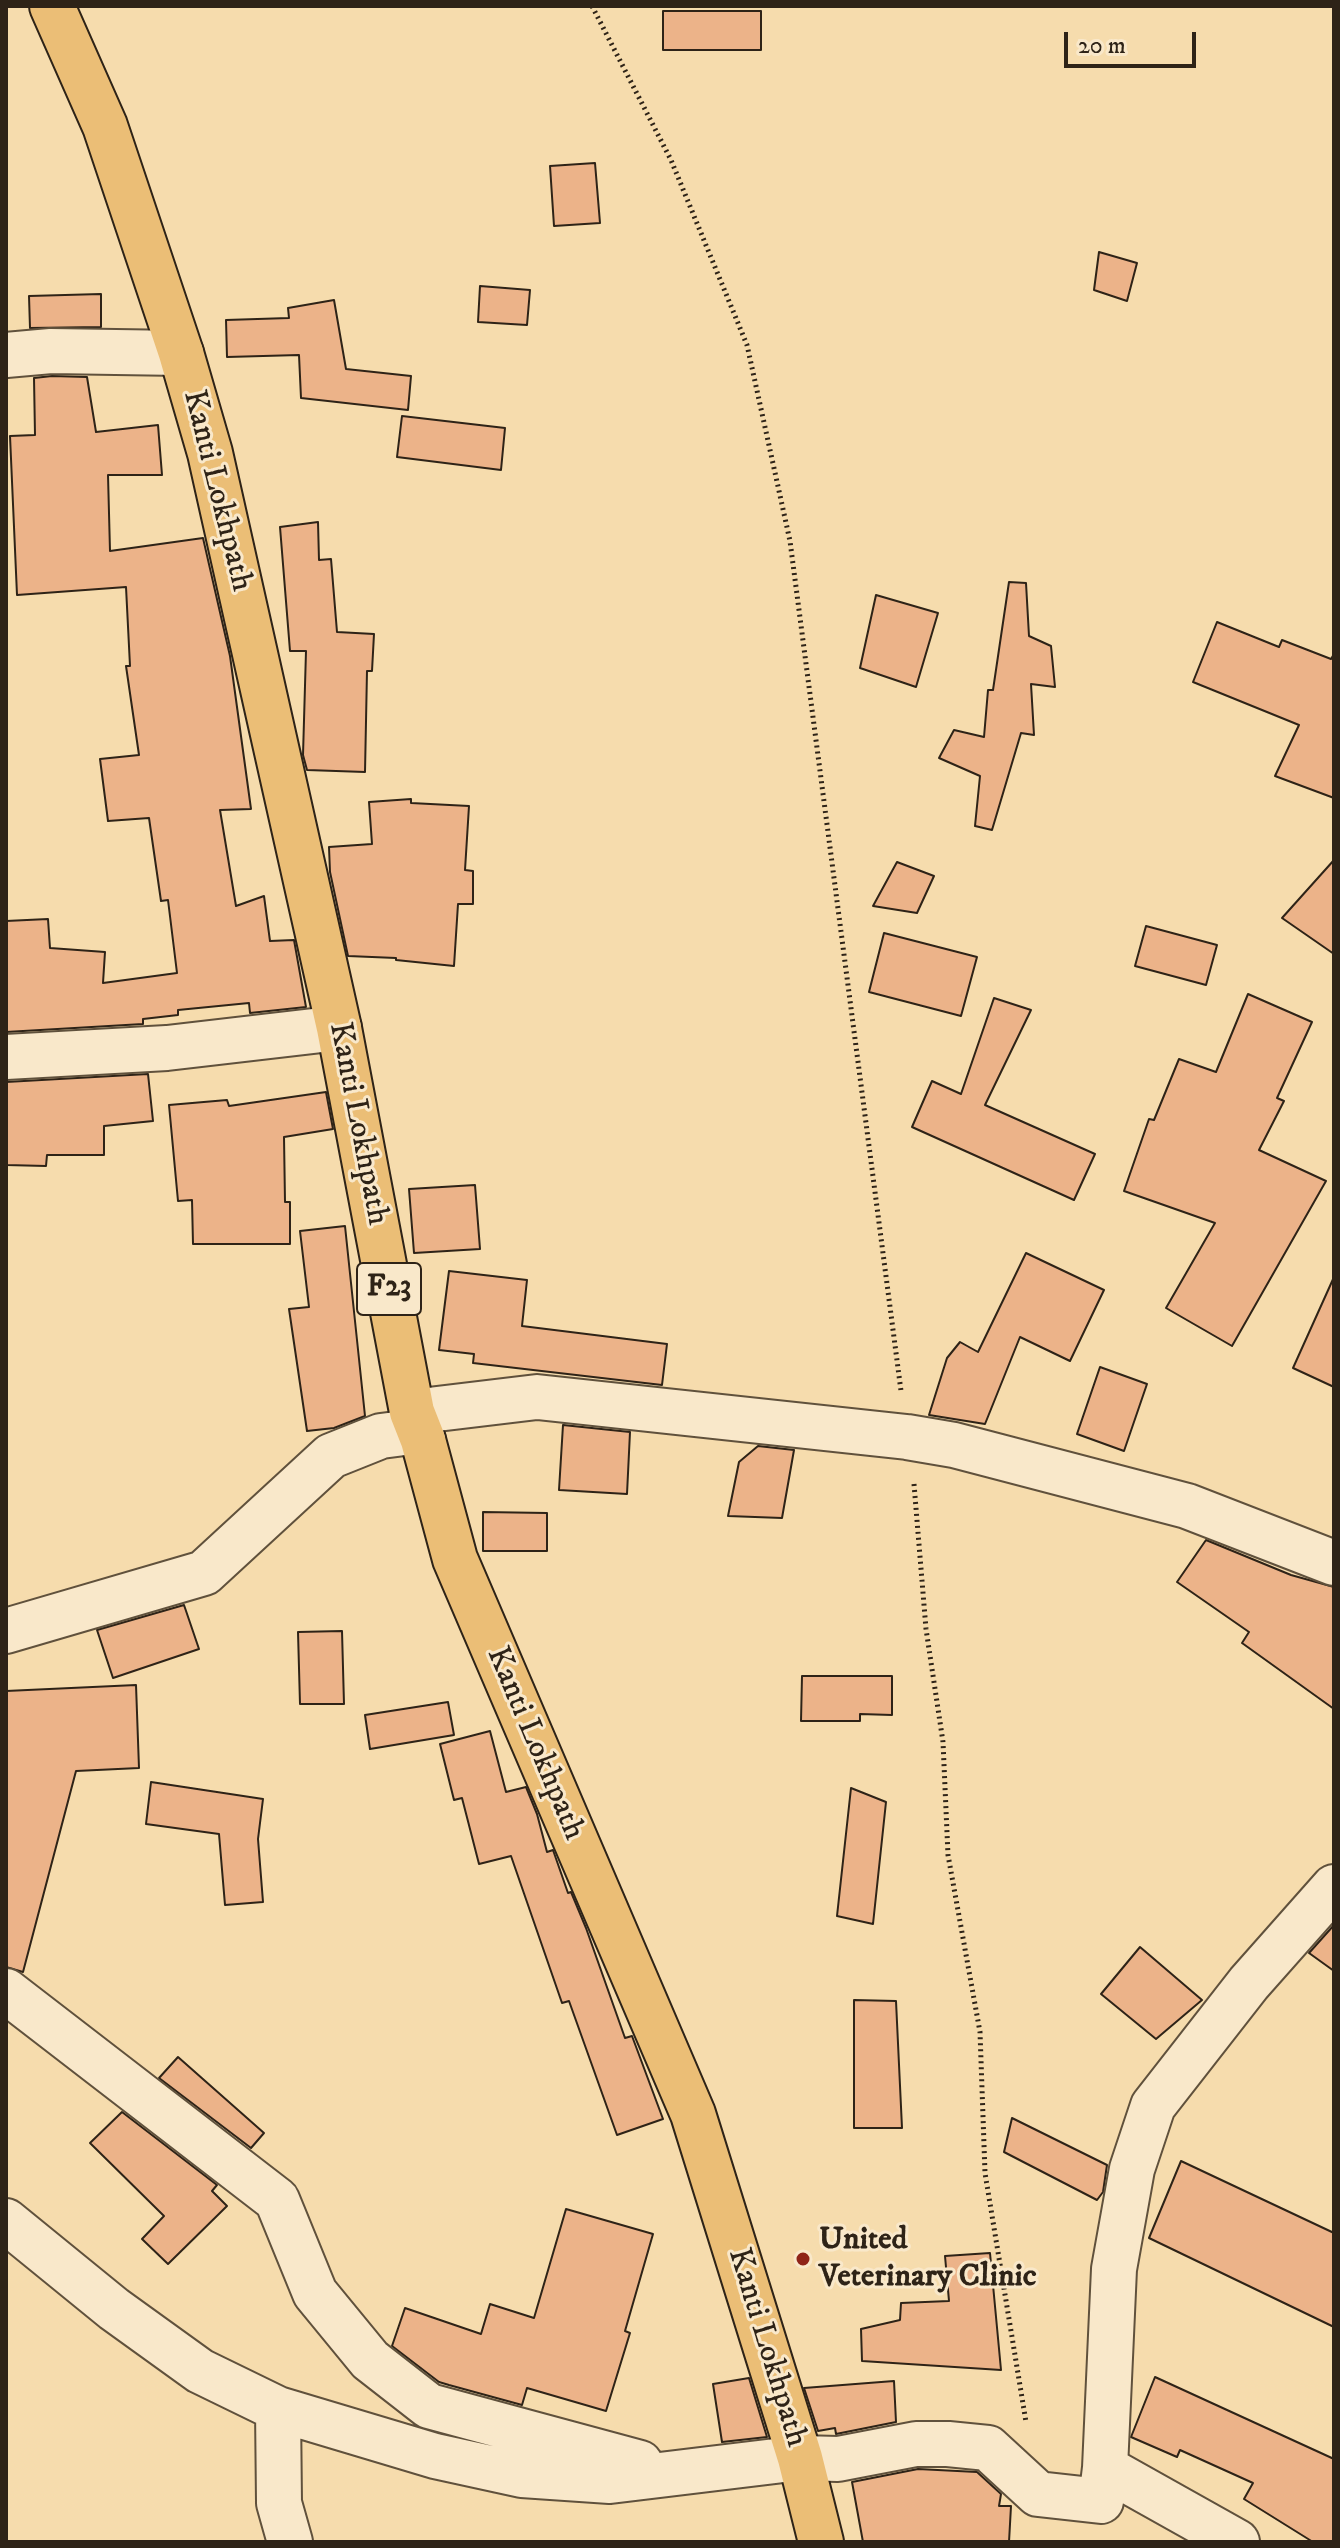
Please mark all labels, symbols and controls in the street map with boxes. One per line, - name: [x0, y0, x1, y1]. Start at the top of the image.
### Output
- scale bar: [1068, 16, 1200, 66]
- text: 20 m: [1078, 31, 1126, 61]
- street label: Kanti Lokhpath: [172, 386, 260, 596]
- street label: Kanti Lokhpath: [319, 1019, 395, 1229]
- road number: F23: [357, 1263, 421, 1315]
- street label: Kanti Lokhpath: [476, 1642, 592, 1846]
- place label: United Veterinary Clinic: [819, 2222, 1037, 2297]
- street label: Kanti Lokhpath: [718, 2244, 814, 2452]
- marker: United Veterinary Clinic: [794, 2250, 812, 2268]

